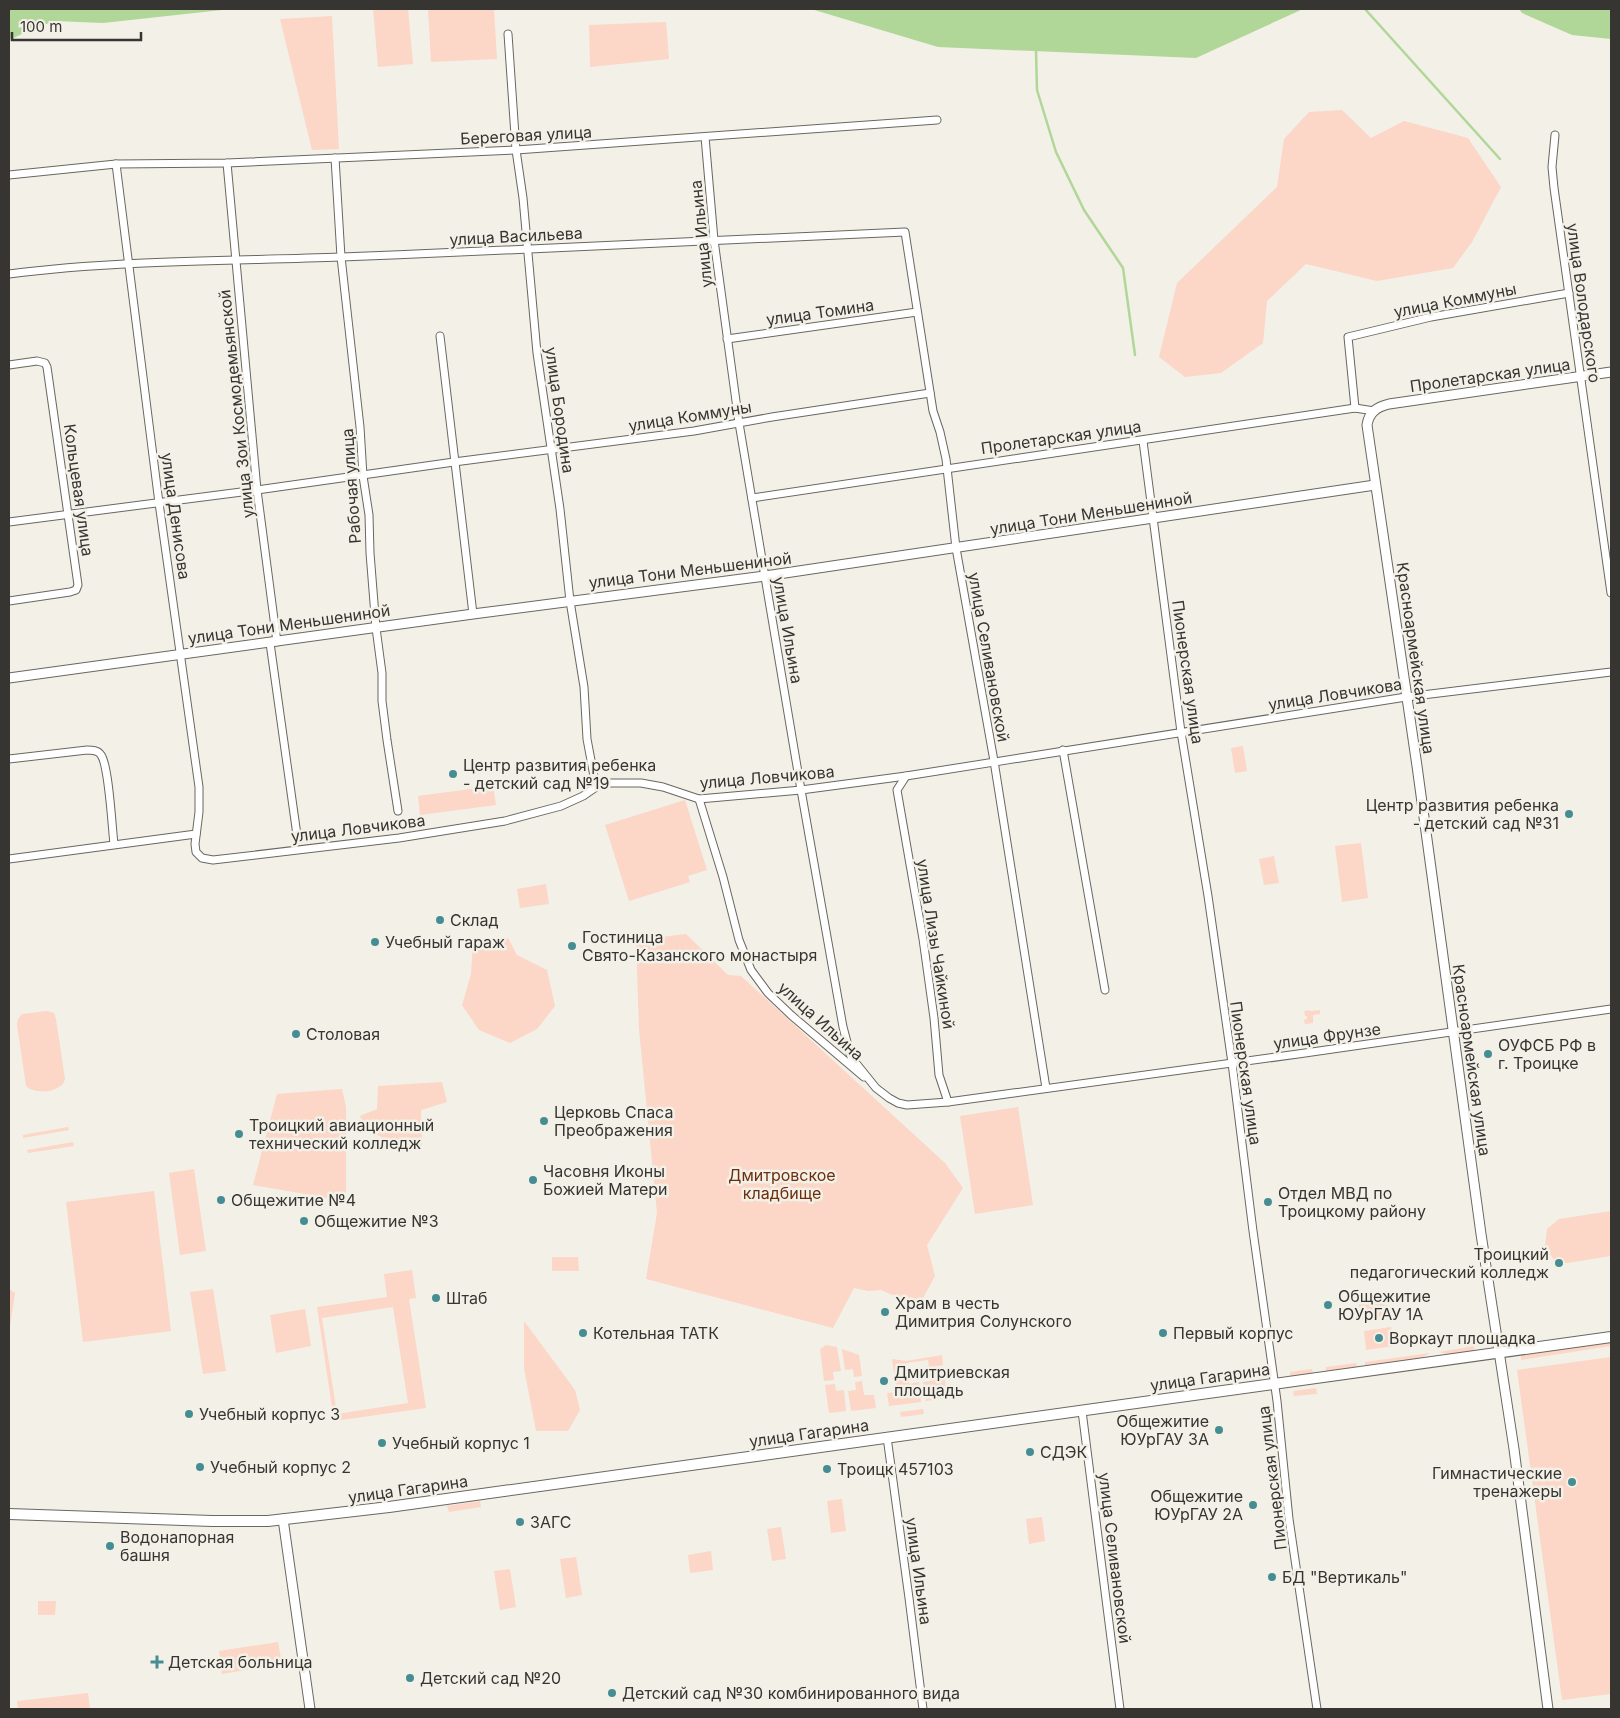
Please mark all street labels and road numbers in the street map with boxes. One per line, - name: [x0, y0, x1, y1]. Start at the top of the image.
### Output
- street label: Береговая улица: [460, 122, 592, 148]
- street label: улица Ильина: [685, 179, 717, 289]
- street label: улица Володарского: [1563, 222, 1605, 384]
- street label: улица Васильева: [449, 223, 583, 249]
- street label: улица Коммуны: [1392, 278, 1518, 322]
- street label: улица Зои Космодемьянской: [214, 289, 258, 519]
- street label: улица Томина: [765, 295, 875, 329]
- street label: улица Бородина: [541, 346, 579, 474]
- street label: Пролетарская улица: [1409, 354, 1571, 396]
- street label: улица Коммуны: [627, 396, 753, 436]
- street label: Пролетарская улица: [980, 416, 1142, 458]
- street label: Кольцевая улица: [60, 422, 98, 558]
- street label: Рабочая улица: [337, 428, 365, 544]
- street label: улица Денисова: [157, 451, 195, 581]
- street label: улица Тони Меньшениной: [989, 487, 1193, 539]
- street label: улица Тони Меньшениной: [587, 548, 793, 592]
- street label: Красноармейская улица: [1393, 561, 1439, 755]
- street label: улица Селивановской: [964, 570, 1014, 744]
- street label: улица Ильина: [769, 575, 807, 685]
- street label: Пионерская улица: [1168, 599, 1208, 745]
- street label: улица Тони Меньшениной: [187, 600, 391, 648]
- street label: улица Ловчикова: [1267, 674, 1403, 714]
- street label: улица Ловчикова: [699, 761, 835, 793]
- street label: улица Ловчикова: [290, 810, 426, 846]
- street label: улица Лизы Чайкиной: [913, 858, 959, 1030]
- street label: Красноармейская улица: [1449, 963, 1495, 1157]
- street label: улица Ильина: [774, 977, 868, 1065]
- street label: Пионерская улица: [1226, 1000, 1266, 1146]
- street label: улица Фрунзе: [1272, 1019, 1382, 1053]
- street label: улица Гагарина: [1149, 1359, 1271, 1395]
- street label: Пионерская улица: [1253, 1405, 1291, 1551]
- street label: улица Гагарина: [748, 1415, 870, 1451]
- street label: улица Гагарина: [347, 1471, 469, 1507]
- street label: улица Селивановской: [1095, 1471, 1135, 1645]
- street label: улица Ильина: [902, 1516, 936, 1626]

